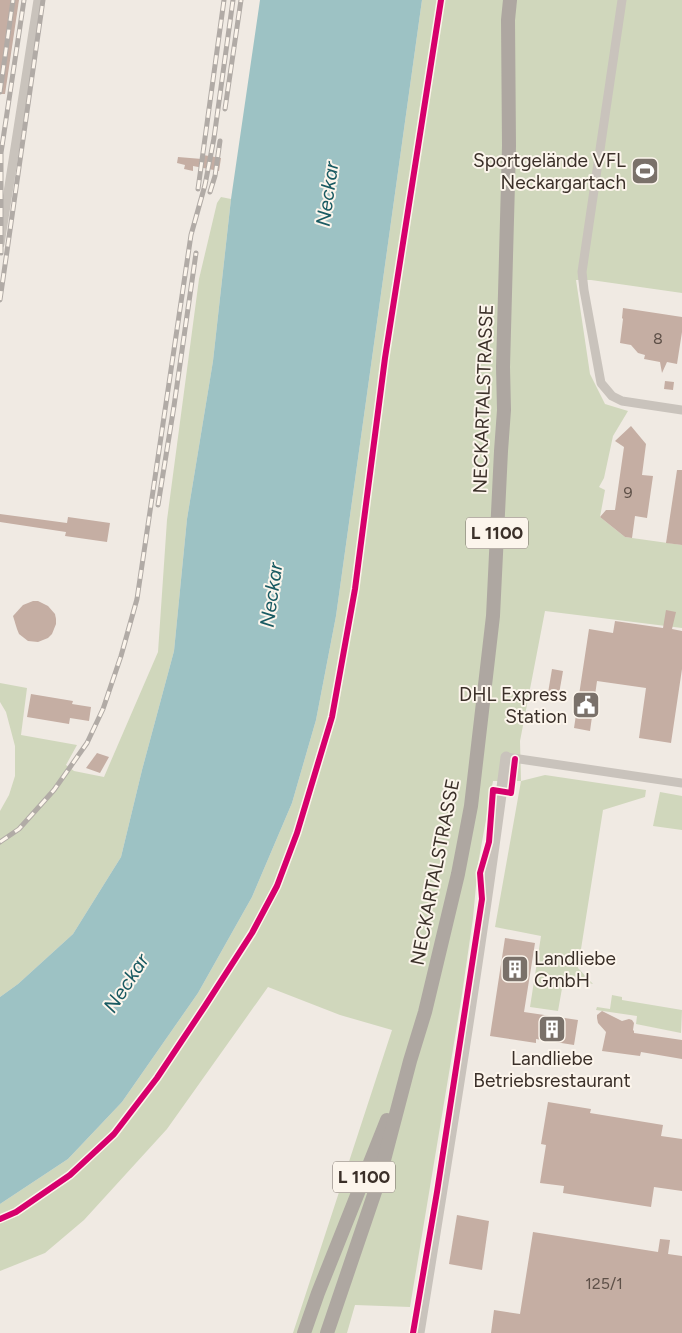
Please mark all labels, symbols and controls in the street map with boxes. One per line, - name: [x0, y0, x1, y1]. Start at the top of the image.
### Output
- place label: Sportgelände VFL Neckargartach: [473, 149, 626, 194]
- sports icon: Sportgelände VFL Neckargartach: [630, 156, 660, 186]
- water label: Neckar: [311, 159, 344, 228]
- street label: NECKARTALSTRASSE: [468, 304, 498, 494]
- house number: 8: [653, 329, 663, 348]
- house number: 9: [623, 483, 633, 502]
- road number: L 1100: [466, 518, 528, 548]
- water label: Neckar: [255, 560, 288, 629]
- place label: DHL Express Station: [459, 683, 567, 728]
- public building icon: DHL Express Station: [571, 690, 601, 720]
- street label: NECKARTALSTRASSE: [406, 777, 464, 967]
- place label: Landliebe GmbH: [534, 947, 616, 992]
- water label: Neckar: [98, 948, 154, 1017]
- building icon: Landliebe GmbH: [500, 954, 530, 984]
- building icon: Landliebe Betriebsrestaurant: [537, 1014, 567, 1044]
- place label: Landliebe Betriebsrestaurant: [473, 1047, 631, 1092]
- road number: L 1100: [333, 1162, 395, 1192]
- house number: 125/1: [585, 1274, 623, 1293]

